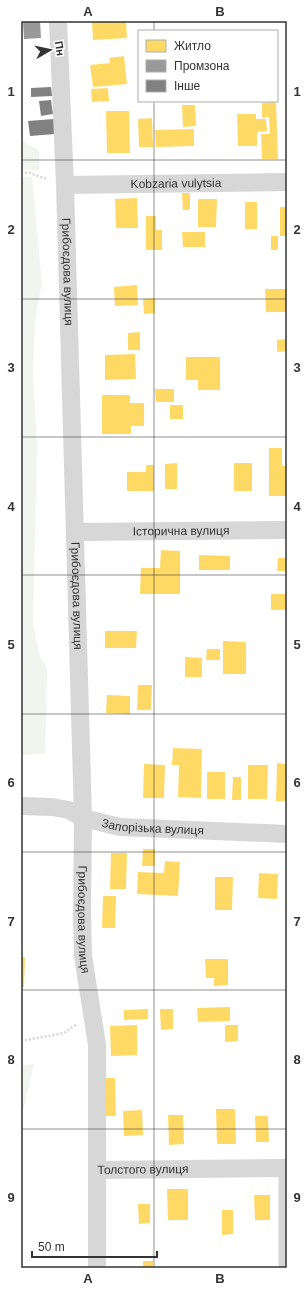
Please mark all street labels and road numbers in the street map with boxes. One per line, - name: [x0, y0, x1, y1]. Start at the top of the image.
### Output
- street label: Kobzaria vulytsia: [130, 176, 222, 191]
- street label: Грибоєдова вулиця: [59, 218, 76, 326]
- street label: Історична вулиця: [133, 524, 229, 538]
- street label: Грибоєдова вулиця: [68, 542, 85, 650]
- street label: Запорізька вулиця: [100, 816, 204, 838]
- street label: Грибоєдова вулиця: [75, 866, 93, 974]
- street label: Толстого вулиця: [97, 1162, 189, 1177]

